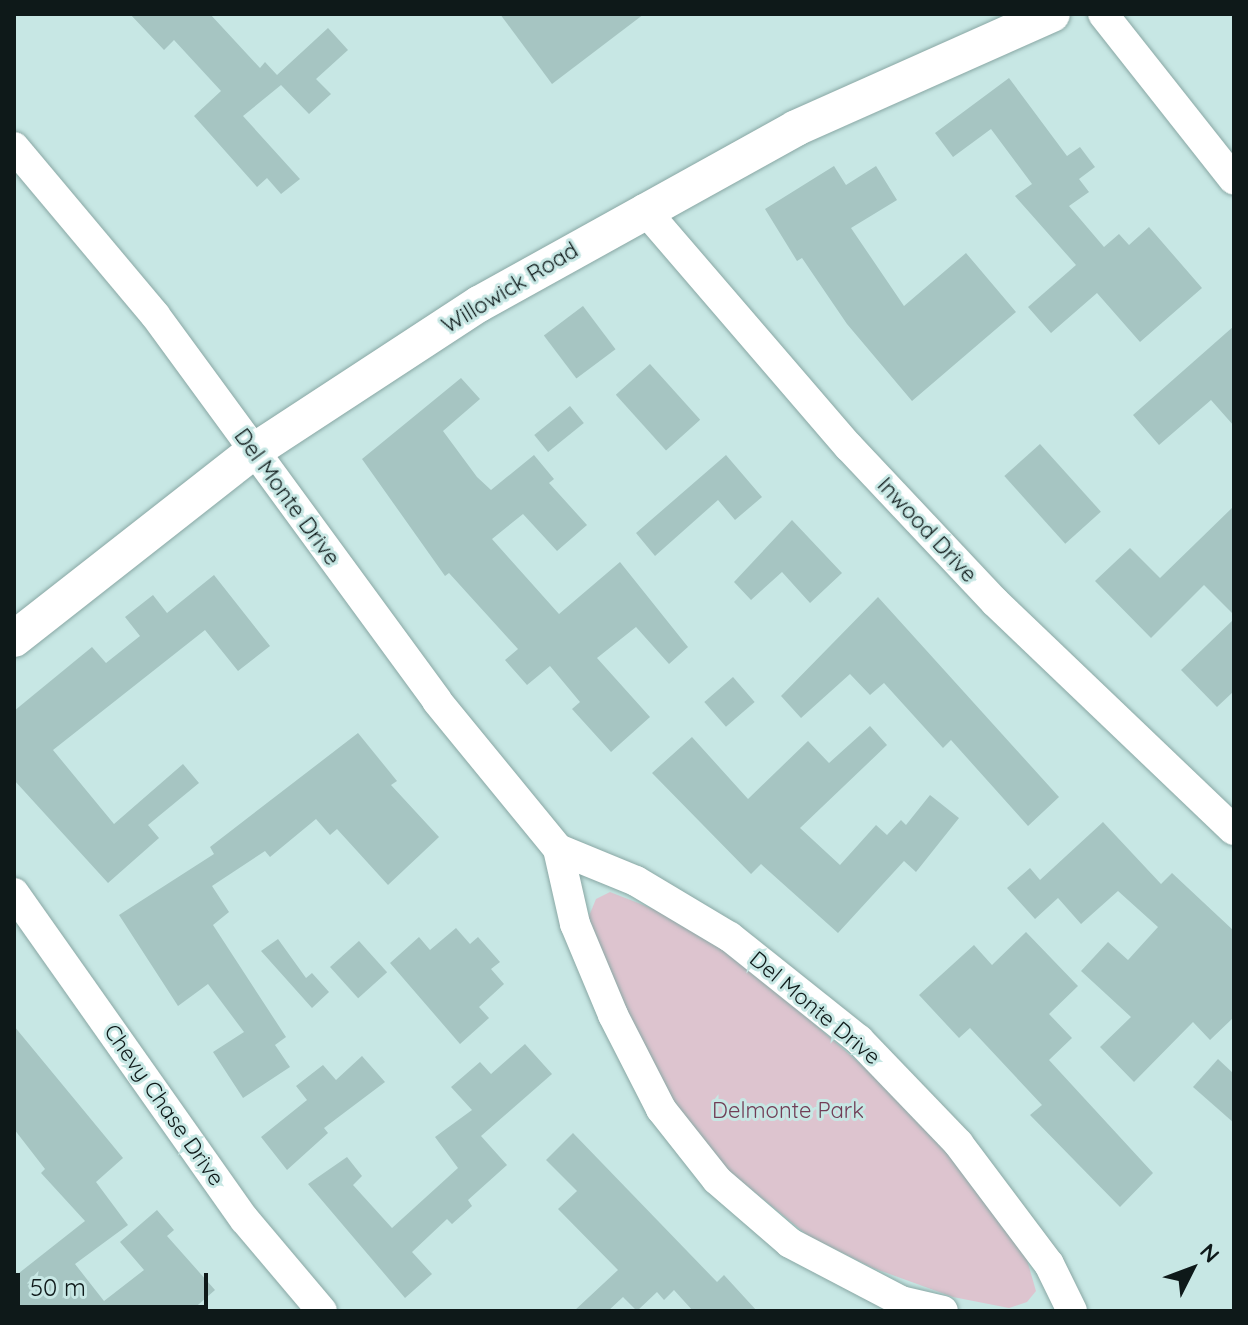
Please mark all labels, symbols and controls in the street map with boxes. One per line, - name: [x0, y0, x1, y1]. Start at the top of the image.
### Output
- street label: Willowick Road: [437, 237, 583, 339]
- street label: Del Monte Drive: [229, 424, 345, 570]
- street label: Inwood Drive: [872, 472, 982, 588]
- street label: Del Monte Drive: [744, 946, 886, 1070]
- street label: Chevy Chase Drive: [98, 1019, 230, 1191]
- park label: Delmonte Park: [712, 1098, 864, 1124]
- north arrow: [1152, 1229, 1232, 1309]
- text: N: [1194, 1238, 1226, 1268]
- scale bar: [20, 1257, 212, 1307]
- text: 50 m: [30, 1272, 86, 1302]

